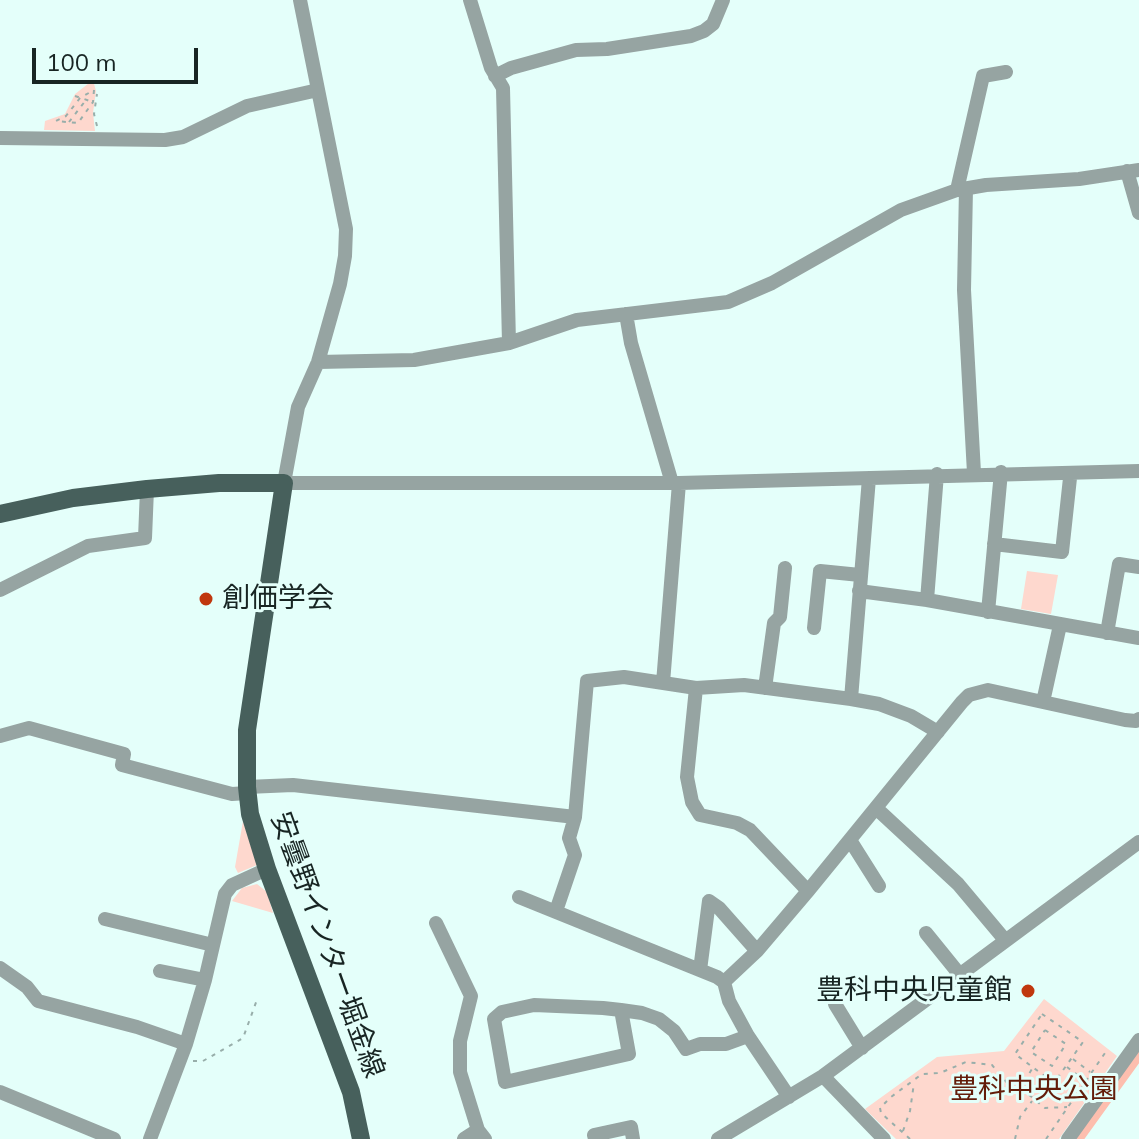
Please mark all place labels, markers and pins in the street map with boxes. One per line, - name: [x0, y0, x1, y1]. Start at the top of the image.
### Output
- place label: 創価学会: [222, 582, 334, 616]
- marker: 創価学会: [197, 590, 215, 608]
- place label: 豊科中央児童館: [816, 974, 1012, 1008]
- marker: 豊科中央児童館: [1019, 982, 1037, 1000]

